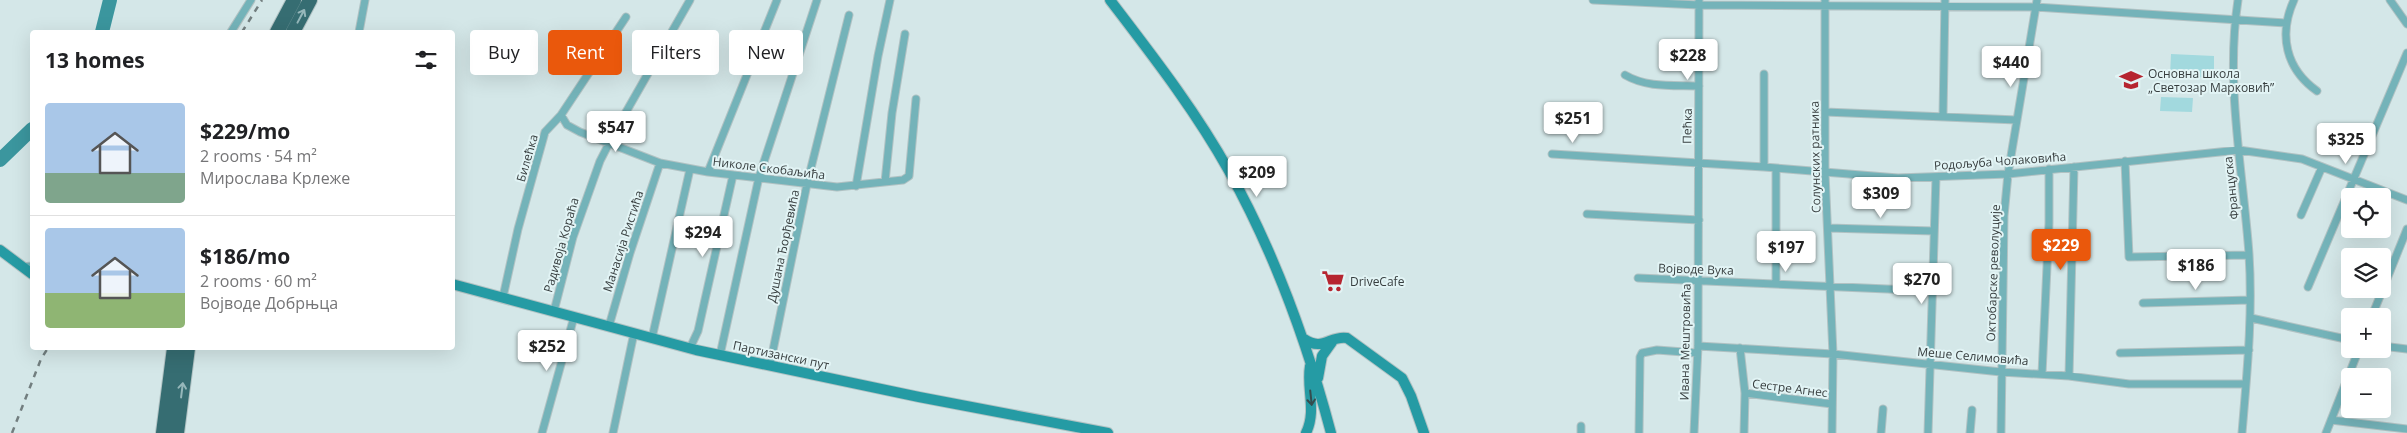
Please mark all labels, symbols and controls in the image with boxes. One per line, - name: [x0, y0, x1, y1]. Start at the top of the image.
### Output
- one-way arrow: [297, 9, 306, 24]
- chip: Buy: [470, 30, 538, 75]
- chip: Rent: [548, 30, 622, 75]
- chip: Filters: [632, 30, 719, 75]
- chip: New: [729, 30, 803, 75]
- pin: $228: [1658, 38, 1718, 81]
- text: $228: [1670, 44, 1706, 66]
- text: 13 homes: [45, 46, 145, 74]
- icon: filters: [412, 46, 440, 74]
- pin: $440: [1981, 46, 2041, 88]
- text: $440: [1993, 51, 2029, 73]
- place label: Основна школа „Светозар Марковић”: [2148, 65, 2275, 96]
- school or university icon: Основна школа „Светозар Марковић”: [2118, 67, 2144, 93]
- street label: Солунских ратника: [1806, 101, 1824, 213]
- pin: $251: [1543, 102, 1603, 144]
- text: $251: [1555, 107, 1591, 129]
- street label: Пећка: [1678, 108, 1696, 144]
- pin: $547: [586, 110, 646, 153]
- text: $547: [598, 116, 634, 138]
- text: $229/mo: [200, 117, 290, 145]
- pin: $325: [2316, 122, 2376, 165]
- icon: home: [85, 123, 145, 183]
- text: $325: [2328, 128, 2364, 150]
- street label: Билећка: [512, 132, 542, 184]
- text: 2 rooms · 54 m²: [200, 145, 317, 167]
- street label: Родољуба Чолаковића: [1933, 148, 2067, 174]
- street label: Николе Скобаљића: [712, 153, 826, 183]
- pin: $209: [1227, 156, 1287, 198]
- street label: Француска: [2219, 156, 2243, 220]
- text: $209: [1239, 161, 1275, 183]
- text: Мирослава Крлеже: [200, 167, 350, 189]
- pin: $309: [1851, 176, 1911, 219]
- text: $309: [1863, 182, 1899, 204]
- street label: Манасија Ристића: [599, 188, 647, 294]
- street label: Душана Ђорђевића: [763, 188, 803, 304]
- map controls: [2341, 188, 2391, 418]
- button: locate: [2341, 188, 2391, 238]
- street label: Радивоја Кораћа: [539, 196, 583, 294]
- street label: Октобарске револуције: [1982, 204, 2004, 342]
- pin: $294: [673, 216, 733, 258]
- text: $294: [685, 221, 721, 243]
- pin: $229: [2031, 228, 2091, 271]
- pin: $197: [1756, 230, 1816, 273]
- text: $229: [2043, 234, 2079, 256]
- text: $197: [1768, 236, 1804, 258]
- text: $186/mo: [200, 242, 290, 270]
- icon: home: [85, 248, 145, 308]
- pin: $186: [2166, 248, 2226, 291]
- button: layers: [2341, 248, 2391, 298]
- text: $186: [2178, 254, 2214, 276]
- street label: Војводе Вука: [1658, 259, 1734, 279]
- pin: $270: [1892, 262, 1952, 305]
- supermarket icon: DriveCafe: [1320, 268, 1346, 294]
- text: $270: [1904, 268, 1940, 290]
- text: 2 rooms · 60 m²: [200, 270, 317, 292]
- place label: DriveCafe: [1350, 273, 1405, 290]
- street label: Ивана Мештровића: [1675, 283, 1695, 401]
- text: Војводе Добрњца: [200, 292, 338, 314]
- button: +: [2341, 308, 2391, 358]
- pin: $252: [517, 330, 577, 372]
- text: $252: [529, 335, 565, 357]
- street label: Партизански пут: [731, 337, 831, 374]
- street label: Меше Селимовића: [1917, 343, 2029, 369]
- button: −: [2341, 368, 2391, 418]
- street label: Сестре Агнес: [1751, 375, 1829, 401]
- one-way arrow: [177, 383, 187, 399]
- one-way arrow: [1306, 390, 1316, 406]

